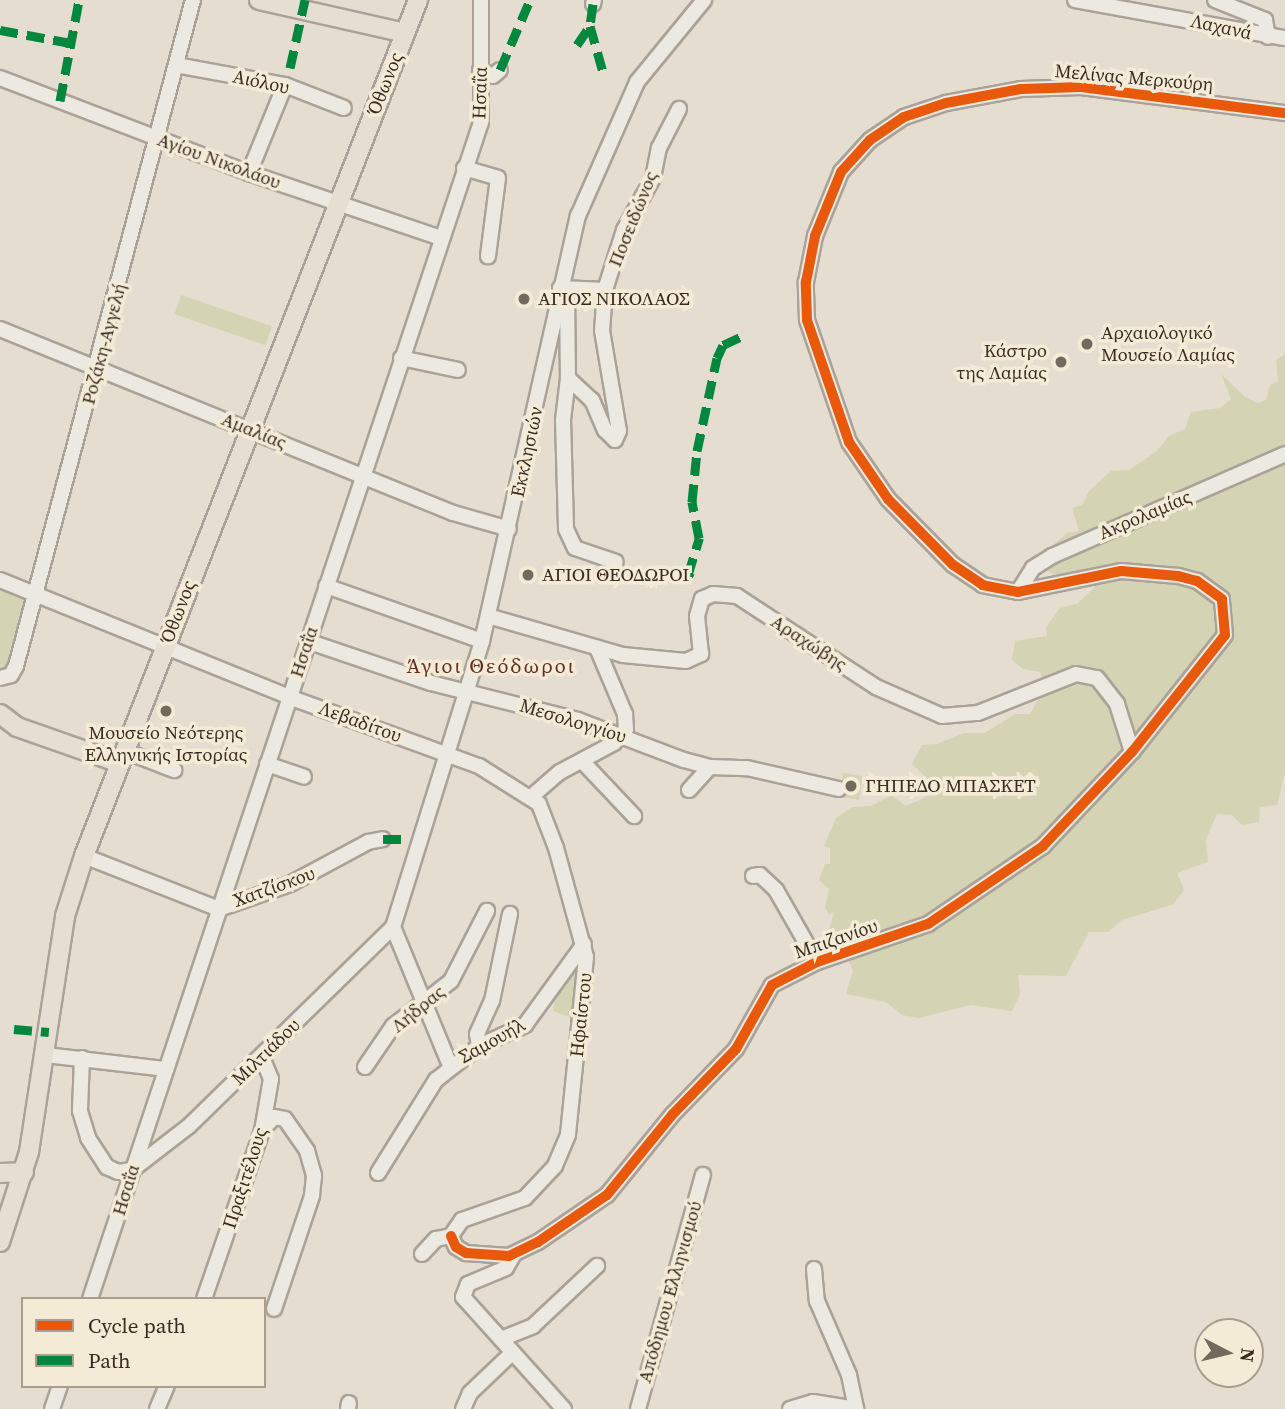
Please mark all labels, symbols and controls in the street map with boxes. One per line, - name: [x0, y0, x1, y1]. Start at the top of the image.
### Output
- street label: Λαχανά: [1188, 9, 1254, 45]
- street label: Όθωνος: [362, 49, 408, 119]
- street label: Μελίνας Μερκούρη: [1054, 60, 1214, 96]
- street label: Αιόλου: [231, 65, 291, 99]
- street label: Ησαΐα: [468, 66, 492, 120]
- street label: Αγίου Νικολάου: [154, 128, 284, 194]
- street label: Ποσειδώνος: [603, 168, 663, 270]
- street label: Ροζάκη-Αγγελή: [77, 281, 131, 407]
- place label: ΑΓΙΟΣ ΝΙΚΟΛΑΟΣ: [538, 288, 690, 310]
- marker: ΑΓΙΟΣ ΝΙΚΟΛΑΟΣ: [516, 291, 532, 307]
- place label: Αρχαιολογικό Μουσείο Λαμίας: [1101, 322, 1235, 366]
- marker: Αρχαιολογικό Μουσείο Λαμίας: [1079, 336, 1095, 352]
- place label: Κάστρο της Λαμίας: [956, 340, 1047, 384]
- marker: Κάστρο της Λαμίας: [1053, 354, 1069, 370]
- street label: Εκκλησιών: [506, 405, 548, 499]
- street label: Αμαλίας: [218, 408, 290, 454]
- street label: Ακρολαμίας: [1095, 485, 1195, 545]
- place label: ΑΓΙΟΙ ΘΕΟΔΩΡΟΙ: [542, 564, 689, 586]
- marker: ΑΓΙΟΙ ΘΕΟΔΩΡΟΙ: [520, 567, 536, 583]
- street label: Όθωνος: [155, 577, 201, 647]
- street label: Αραχώβης: [767, 610, 851, 676]
- street label: Ησαΐα: [285, 624, 323, 680]
- district label: Άγιοι Θεόδωροι: [408, 653, 574, 679]
- street label: Μεσολογγίου: [517, 694, 629, 748]
- street label: Λεβαδίτου: [315, 696, 405, 748]
- marker: Μουσείο Νεότερης Ελληνικής Ιστορίας: [158, 703, 174, 719]
- place label: Μουσείο Νεότερης Ελληνικής Ιστορίας: [85, 722, 247, 766]
- place label: ΓΗΠΕΔΟ ΜΠΑΣΚΕΤ: [865, 775, 1036, 797]
- marker: ΓΗΠΕΔΟ ΜΠΑΣΚΕΤ: [843, 778, 859, 794]
- street label: Χατζίσκου: [230, 862, 318, 912]
- street label: Μπιζανίου: [791, 914, 881, 964]
- street label: Ηφαίστου: [565, 972, 597, 1058]
- street label: Λήδρας: [387, 980, 449, 1038]
- street label: Μιλτιάδου: [227, 1014, 305, 1090]
- street label: Σαμουήλ: [455, 1014, 529, 1068]
- street label: Πραξιτέλους: [218, 1124, 272, 1232]
- street label: Ησαΐα: [107, 1162, 145, 1218]
- street label: Απόδημου Ελληνισμού: [633, 1199, 707, 1385]
- legend: [21, 1297, 266, 1388]
- text: Cycle path: [88, 1311, 186, 1340]
- north arrow: [1194, 1318, 1264, 1388]
- text: Path: [88, 1346, 131, 1375]
- text: N: [1234, 1347, 1262, 1364]

